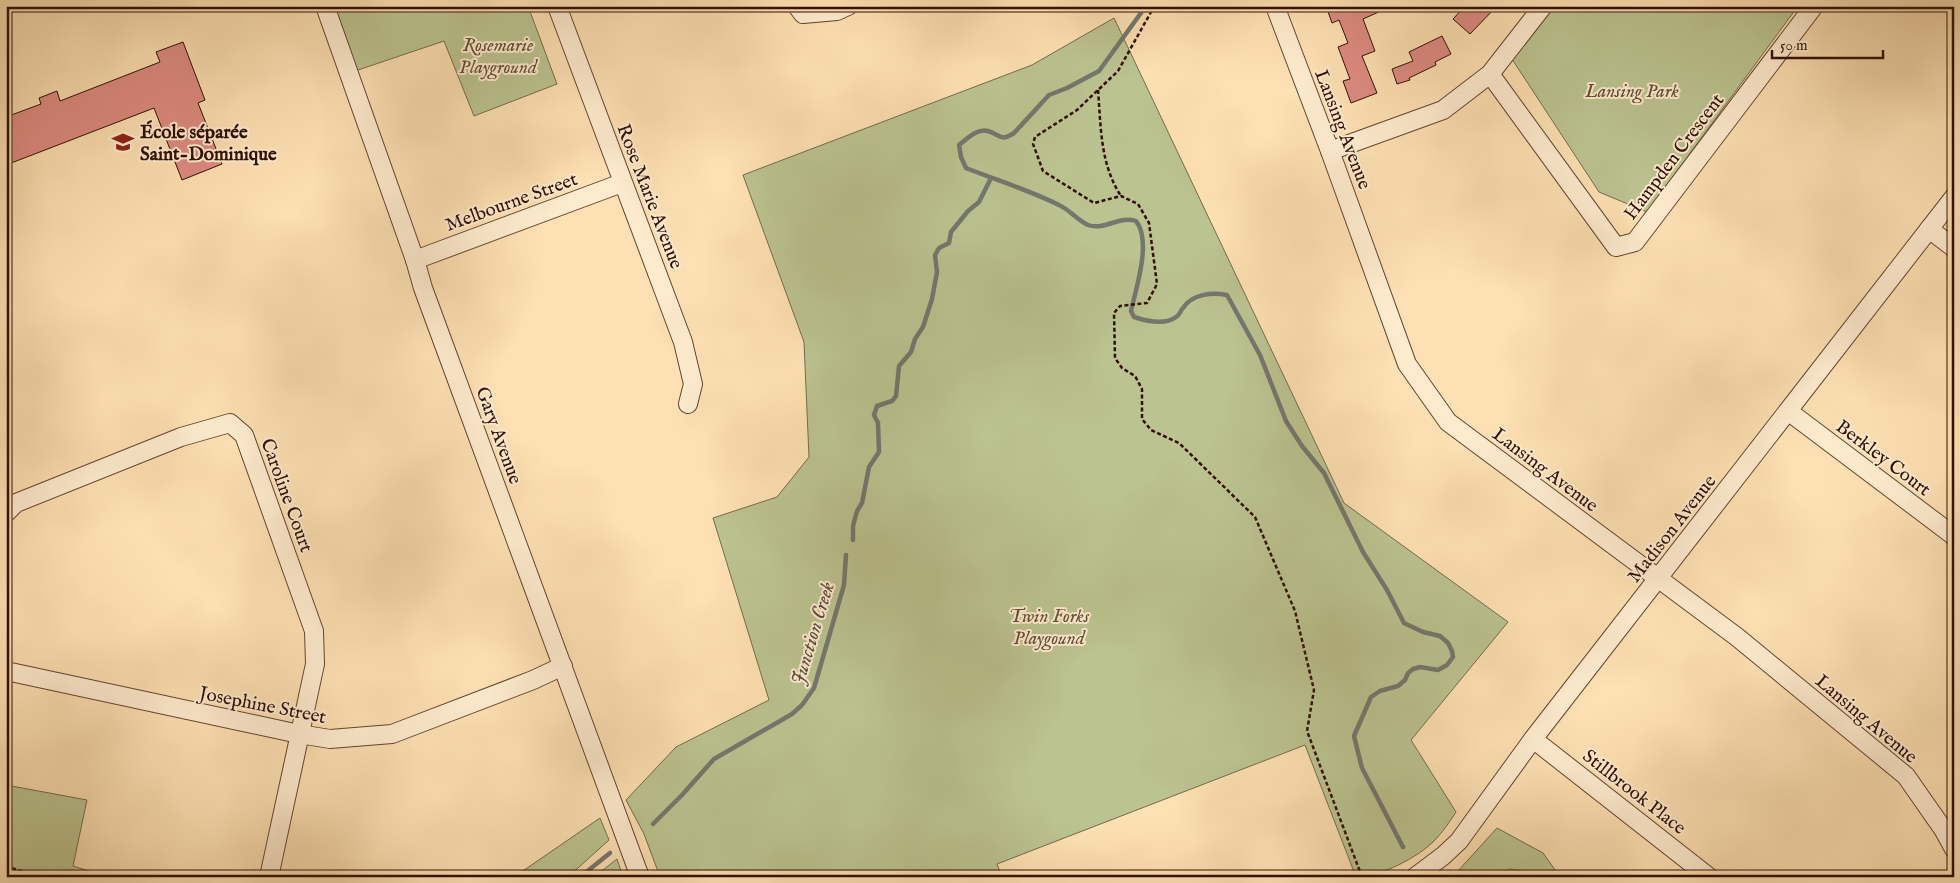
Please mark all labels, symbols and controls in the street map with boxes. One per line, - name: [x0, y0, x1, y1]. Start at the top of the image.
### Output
- scale bar: [1772, 28, 1884, 60]
- park label: Rosemarie Playground: [459, 34, 538, 80]
- text: 50 m: [1780, 36, 1808, 55]
- street label: Lansing Avenue: [1308, 66, 1376, 193]
- park label: Lansing Park: [1584, 80, 1679, 104]
- street label: Hampden Crescent: [1619, 89, 1730, 225]
- place label: École séparée Saint-Dominique: [140, 120, 277, 167]
- street label: Rose Marie Avenue: [610, 121, 688, 273]
- school or university icon: École séparée Saint-Dominique: [110, 129, 136, 155]
- street label: Melbourne Street: [442, 168, 582, 238]
- street label: Gary Avenue: [469, 384, 527, 488]
- street label: Berkley Court: [1831, 415, 1935, 502]
- street label: Lansing Avenue: [1487, 423, 1603, 518]
- street label: Caroline Court: [254, 436, 318, 556]
- street label: Madison Avenue: [1623, 470, 1722, 588]
- water label: Junction Creek: [786, 579, 841, 688]
- park label: Twin Forks Playgound: [1009, 605, 1090, 651]
- street label: Lansing Avenue: [1810, 670, 1922, 769]
- street label: Josephine Street: [195, 682, 328, 730]
- street label: Stillbrook Place: [1577, 745, 1691, 841]

